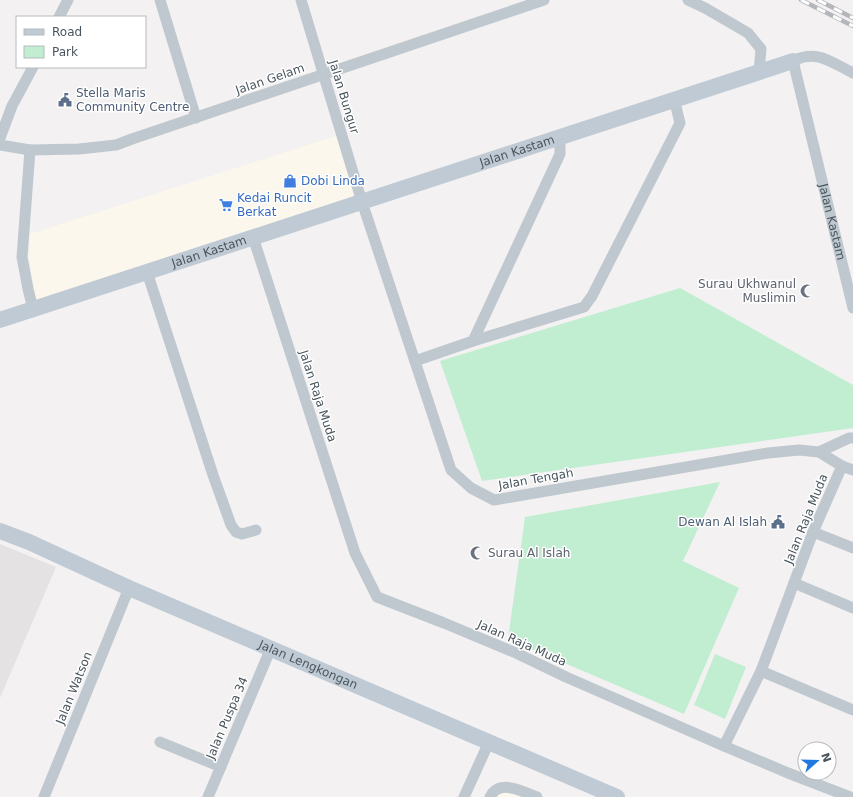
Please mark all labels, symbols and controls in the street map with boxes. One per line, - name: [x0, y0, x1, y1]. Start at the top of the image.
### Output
- legend: [16, 16, 146, 68]
- text: Road: [52, 25, 82, 39]
- text: Park: [52, 45, 78, 59]
- street label: Jalan Bungur: [326, 57, 362, 136]
- street label: Jalan Gelam: [233, 61, 306, 98]
- place label: Stella Maris Community Centre: [76, 86, 189, 114]
- public building icon: Stella Maris Community Centre: [57, 92, 73, 108]
- street label: Jalan Kastam: [477, 132, 556, 170]
- shop icon: Dobi Linda: [282, 173, 298, 189]
- place label: Dobi Linda: [301, 174, 365, 188]
- street label: Jalan Kastam: [816, 181, 848, 261]
- place label: Kedai Runcit Berkat: [237, 191, 312, 219]
- supermarket icon: Kedai Runcit Berkat: [218, 197, 234, 213]
- street label: Jalan Kastam: [169, 233, 248, 271]
- place label: Surau Ukhwanul Muslimin: [698, 277, 796, 305]
- mosque icon: Surau Ukhwanul Muslimin: [799, 283, 815, 299]
- street label: Jalan Raja Muda: [296, 347, 339, 444]
- street label: Jalan Tengah: [496, 466, 575, 493]
- street label: Jalan Raja Muda: [781, 472, 830, 567]
- public building icon: Dewan Al Islah: [770, 514, 786, 530]
- place label: Dewan Al Islah: [678, 515, 767, 529]
- mosque icon: Surau Al Islah: [469, 545, 485, 561]
- place label: Surau Al Islah: [488, 546, 570, 560]
- street label: Jalan Raja Muda: [474, 617, 569, 669]
- street label: Jalan Lengkongan: [256, 637, 360, 692]
- street label: Jalan Watson: [53, 650, 95, 727]
- street label: Jalan Puspa 34: [203, 675, 251, 762]
- north arrow: [797, 741, 837, 781]
- text: N: [818, 751, 834, 764]

